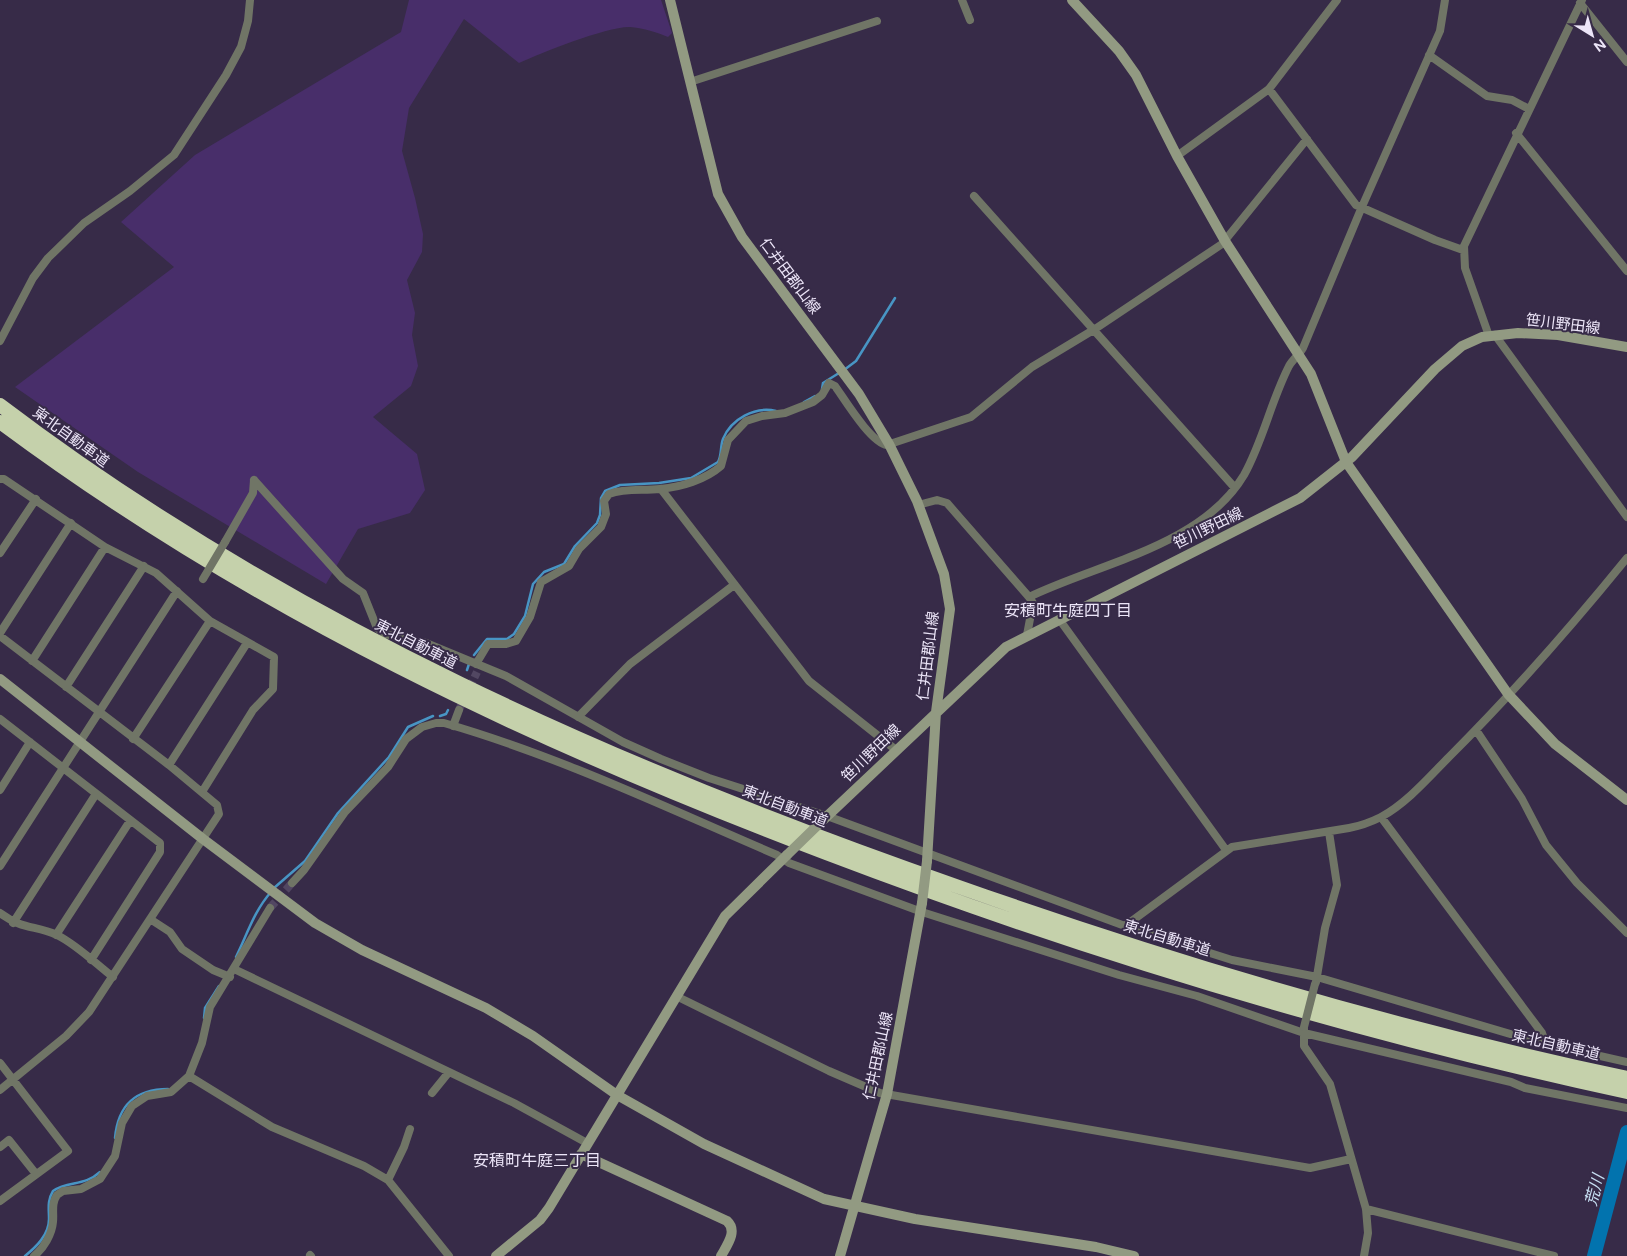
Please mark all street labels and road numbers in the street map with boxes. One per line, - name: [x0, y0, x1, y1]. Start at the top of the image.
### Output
- street label: 仁井田郡山線: [756, 235, 824, 317]
- street label: 笹川野田線: [1525, 310, 1601, 338]
- street label: 東北自動車道: [29, 403, 113, 471]
- street label: 笹川野田線: [1170, 503, 1246, 553]
- street label: 仁井田郡山線: [914, 610, 942, 702]
- street label: 東北自動車道: [372, 616, 460, 672]
- street label: 笹川野田線: [838, 720, 904, 786]
- street label: 東北自動車道: [740, 781, 830, 831]
- street label: 東北自動車道: [1121, 916, 1213, 960]
- street label: 仁井田郡山線: [860, 1010, 896, 1102]
- street label: 東北自動車道: [1510, 1026, 1602, 1064]

